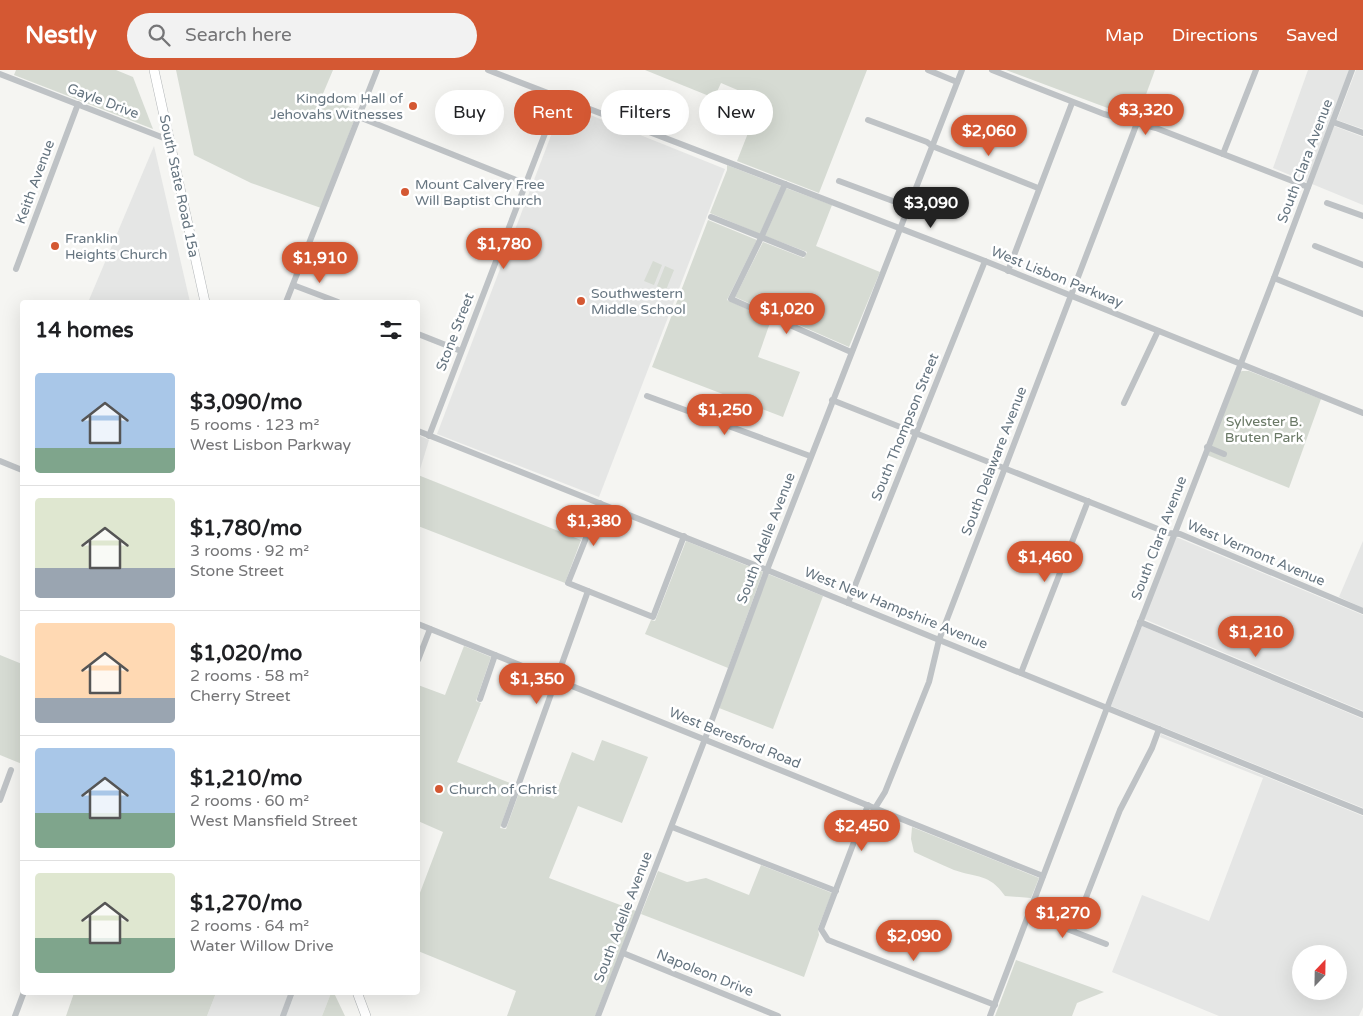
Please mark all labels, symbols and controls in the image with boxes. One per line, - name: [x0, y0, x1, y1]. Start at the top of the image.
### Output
- search box: [127, 13, 477, 58]
- text: Nestly: [25, 21, 97, 50]
- icon: search: [145, 21, 173, 49]
- text: Search here: [185, 24, 292, 46]
- text: Map: [1105, 24, 1144, 46]
- text: Directions: [1172, 24, 1258, 46]
- text: Saved: [1286, 24, 1338, 46]
- street label: Gayle Drive: [65, 80, 141, 122]
- place label: Kingdom Hall of Jehovahs Witnesses: [270, 90, 404, 123]
- chip: Buy: [435, 90, 504, 135]
- chip: Rent: [514, 90, 591, 135]
- chip: Filters: [601, 90, 689, 135]
- chip: New: [699, 90, 773, 135]
- pin: $3,320: [1105, 93, 1187, 136]
- street label: South Clara Avenue: [1274, 97, 1336, 225]
- marker: Kingdom Hall of Jehovahs Witnesses: [407, 100, 419, 112]
- text: $3,320: [1119, 100, 1173, 120]
- street label: South State Road 15a: [156, 113, 202, 259]
- pin: $2,060: [948, 114, 1030, 157]
- text: $2,060: [962, 121, 1016, 141]
- street label: Keith Avenue: [12, 137, 58, 226]
- place label: Mount Calvery Free Will Baptist Church: [415, 176, 545, 209]
- marker: Mount Calvery Free Will Baptist Church: [399, 186, 411, 198]
- pin: $3,090: [890, 186, 972, 229]
- text: $3,090: [904, 193, 958, 213]
- pin: $1,780: [463, 228, 545, 270]
- place label: Franklin Heights Church: [65, 230, 168, 263]
- text: $1,780: [477, 234, 531, 254]
- marker: Franklin Heights Church: [49, 240, 61, 252]
- pin: $1,910: [279, 242, 361, 284]
- street label: West Lisbon Parkway: [988, 243, 1126, 311]
- text: $1,910: [293, 248, 347, 268]
- place label: Southwestern Middle School: [591, 285, 686, 318]
- street label: Stone Street: [432, 290, 478, 373]
- pin: $1,020: [746, 292, 828, 335]
- marker: Southwestern Middle School: [575, 295, 587, 307]
- text: $1,020: [760, 299, 814, 319]
- icon: filters: [377, 316, 405, 344]
- text: 14 homes: [35, 318, 134, 343]
- street label: South Thompson Street: [868, 350, 943, 503]
- street label: South Delaware Avenue: [958, 384, 1030, 538]
- text: $3,090/mo: [190, 390, 302, 415]
- icon: home: [75, 393, 135, 453]
- pin: $1,250: [684, 394, 766, 436]
- text: $1,250: [698, 400, 752, 420]
- park label: Sylvester B. Bruten Park: [1225, 413, 1304, 446]
- text: 5 rooms · 123 m²: [190, 415, 319, 435]
- text: West Lisbon Parkway: [190, 435, 351, 455]
- street label: South Adelle Avenue: [733, 470, 799, 606]
- street label: South Clara Avenue: [1128, 474, 1190, 602]
- pin: $1,380: [553, 504, 635, 547]
- text: $1,380: [567, 511, 621, 531]
- text: $1,780/mo: [190, 516, 302, 541]
- street label: West Vermont Avenue: [1184, 516, 1328, 590]
- icon: home: [75, 518, 135, 578]
- pin: $1,460: [1004, 540, 1086, 583]
- text: 3 rooms · 92 m²: [190, 541, 309, 561]
- text: $1,460: [1018, 547, 1072, 567]
- text: Stone Street: [190, 561, 284, 581]
- street label: West New Hampshire Avenue: [802, 563, 990, 653]
- pin: $1,210: [1215, 616, 1297, 658]
- text: $1,210: [1229, 622, 1283, 642]
- text: $1,020/mo: [190, 641, 302, 666]
- icon: home: [75, 643, 135, 703]
- pin: $1,350: [496, 662, 578, 705]
- text: 2 rooms · 58 m²: [190, 666, 309, 686]
- text: $1,350: [510, 669, 564, 689]
- text: Cherry Street: [190, 686, 291, 706]
- street label: West Beresford Road: [667, 704, 803, 772]
- text: $1,210/mo: [190, 766, 302, 791]
- icon: home: [75, 768, 135, 828]
- place label: Church of Christ: [449, 781, 558, 798]
- marker: Church of Christ: [433, 783, 445, 795]
- text: 2 rooms · 60 m²: [190, 791, 309, 811]
- pin: $2,450: [821, 810, 903, 852]
- text: West Mansfield Street: [190, 811, 358, 831]
- text: $2,450: [835, 816, 889, 836]
- street label: South Adelle Avenue: [590, 849, 656, 985]
- text: $1,270/mo: [190, 891, 302, 916]
- icon: home: [75, 893, 135, 953]
- pin: $1,270: [1022, 896, 1104, 939]
- text: $1,270: [1036, 903, 1090, 923]
- text: 2 rooms · 64 m²: [190, 916, 309, 936]
- pin: $2,090: [873, 920, 955, 962]
- text: $2,090: [887, 926, 941, 946]
- text: Water Willow Drive: [190, 936, 334, 956]
- north arrow: [1292, 945, 1348, 1000]
- map controls: [1292, 945, 1347, 1000]
- street label: Napoleon Drive: [654, 946, 756, 1000]

